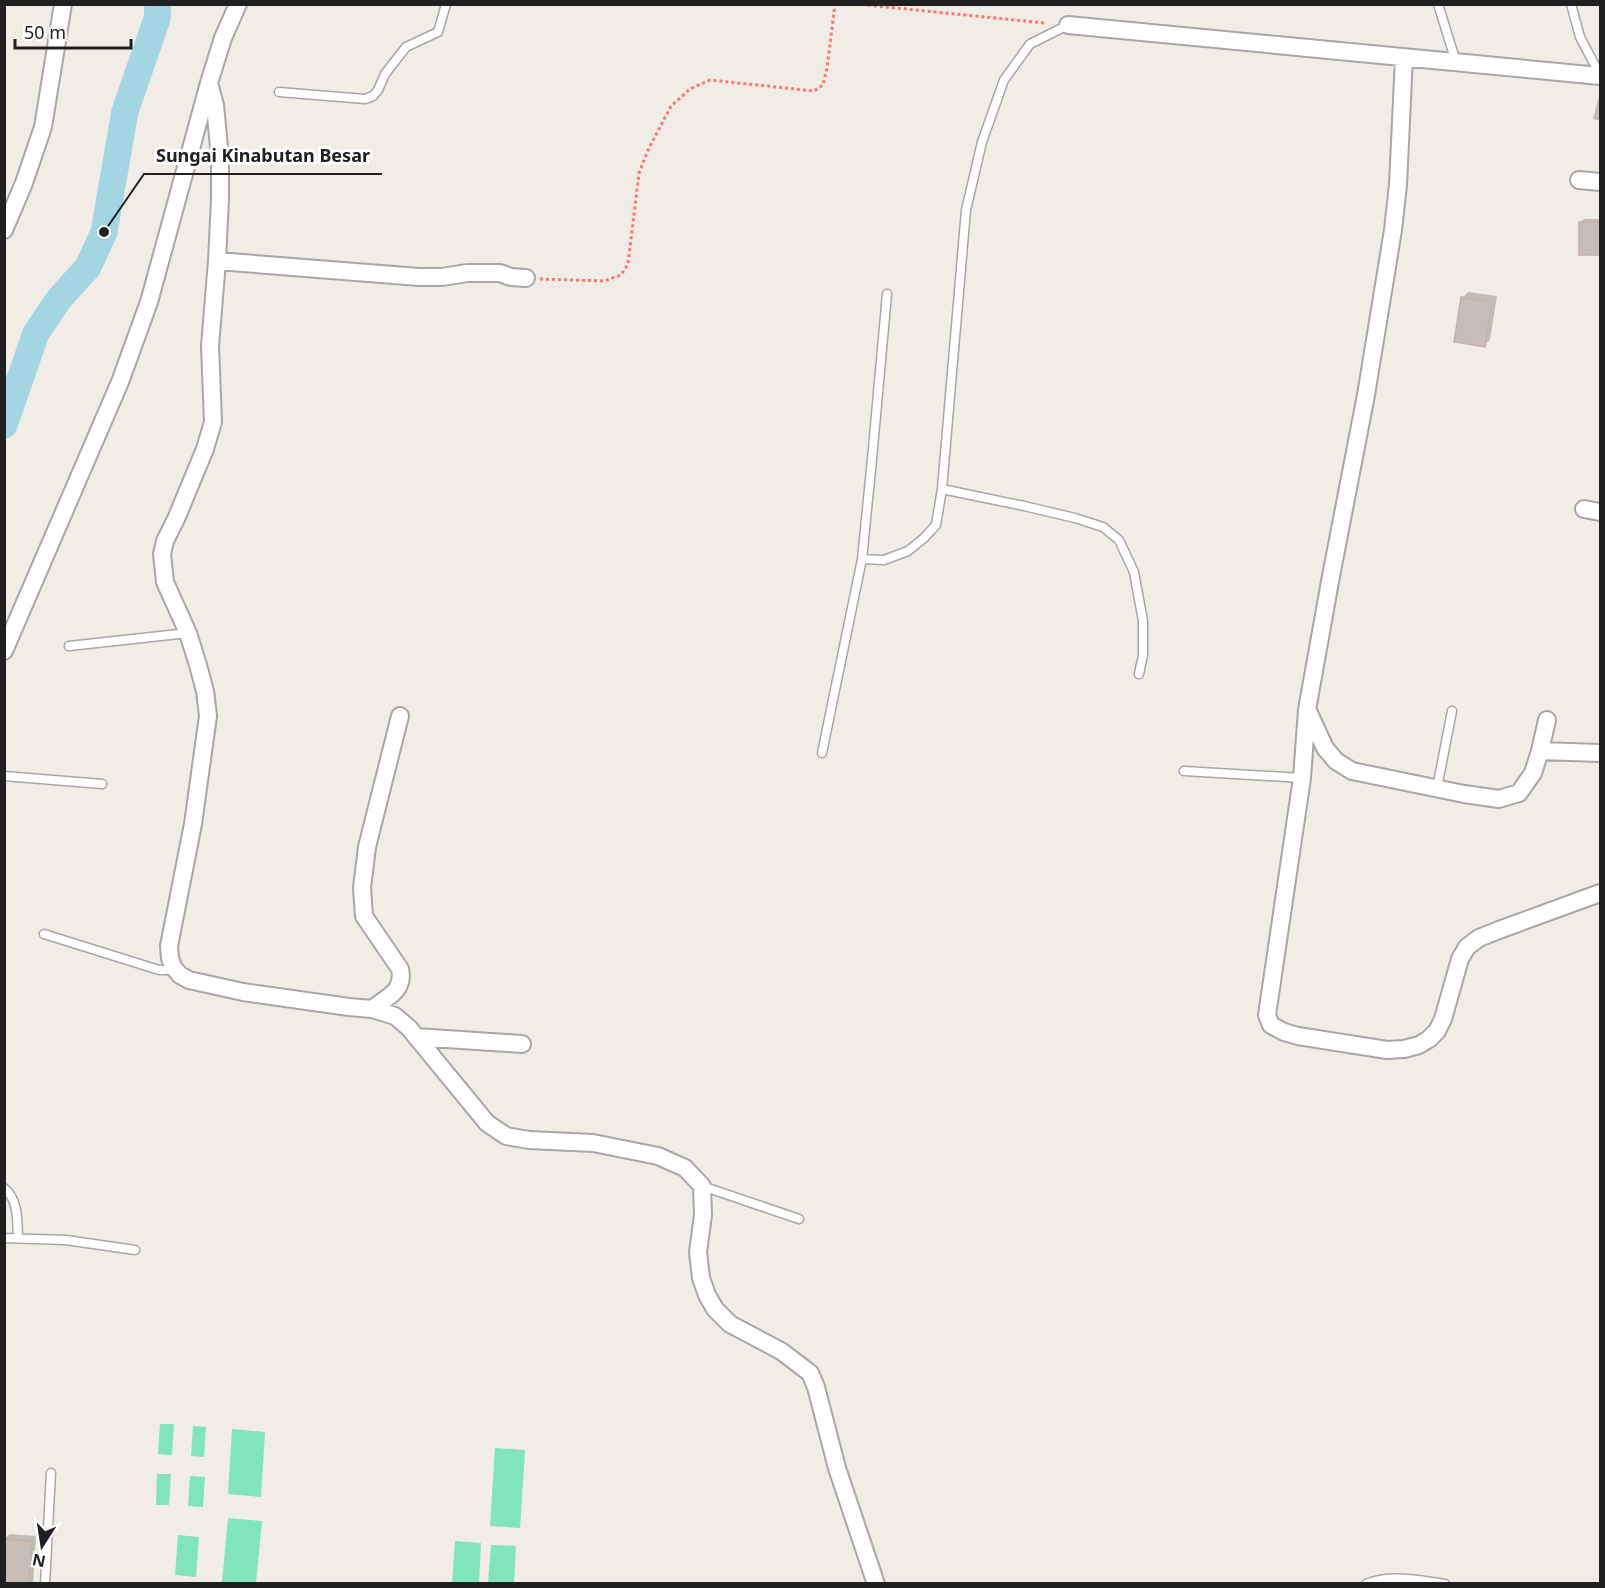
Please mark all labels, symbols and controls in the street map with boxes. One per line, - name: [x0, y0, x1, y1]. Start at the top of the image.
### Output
- scale bar: [15, 12, 130, 50]
- text: 50 m: [24, 20, 66, 44]
- callout: Sungai Kinabutan Besar: [144, 138, 382, 174]
- text: Sungai Kinabutan Besar: [156, 143, 370, 167]
- north arrow: [12, 1516, 72, 1576]
- text: N: [30, 1549, 48, 1573]

